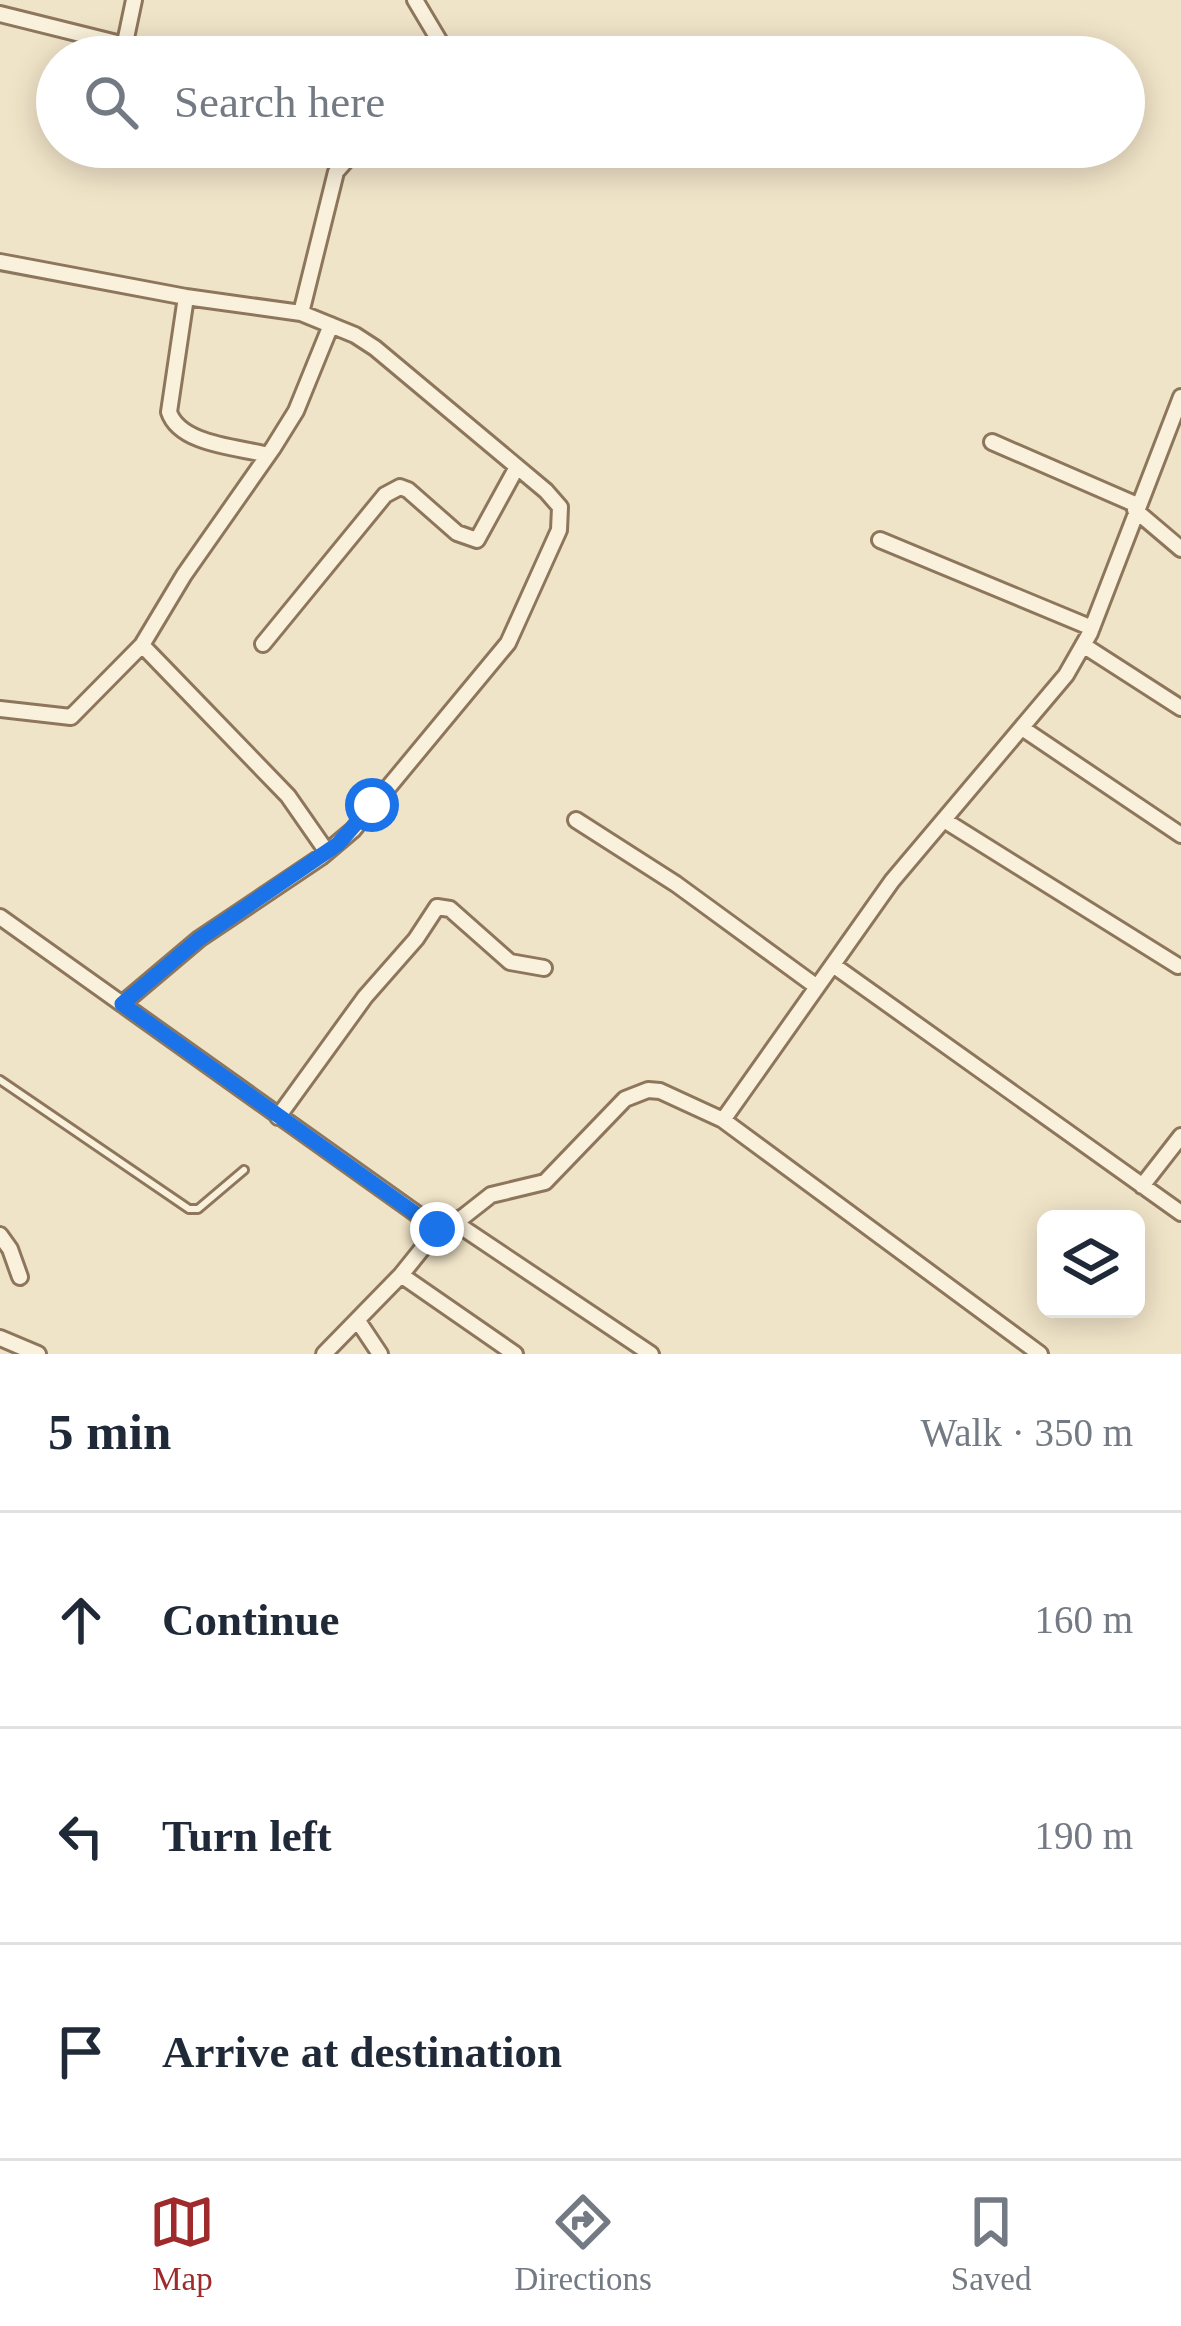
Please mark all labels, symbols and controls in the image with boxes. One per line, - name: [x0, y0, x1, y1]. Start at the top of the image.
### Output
- search box: [36, 36, 1145, 168]
- icon: search: [78, 69, 144, 135]
- text: Search here: [174, 77, 385, 127]
- route start: [345, 778, 399, 832]
- route end: [410, 1202, 464, 1256]
- map controls: [1037, 1210, 1145, 1318]
- button: layers: [1037, 1210, 1145, 1318]
- text: 5 min: [48, 1404, 171, 1460]
- text: Walk · 350 m: [921, 1411, 1133, 1454]
- icon: ahead: [48, 1587, 114, 1653]
- text: Continue: [162, 1595, 340, 1645]
- text: 160 m: [1034, 1598, 1133, 1641]
- icon: left: [48, 1803, 114, 1869]
- text: Turn left: [162, 1811, 332, 1861]
- text: 190 m: [1034, 1814, 1133, 1857]
- icon: arrive: [48, 2019, 114, 2085]
- text: Arrive at destination: [162, 2027, 562, 2077]
- tab: Map: [149, 2189, 215, 2298]
- tab: Directions: [514, 2189, 652, 2298]
- tab: Saved: [951, 2189, 1032, 2298]

